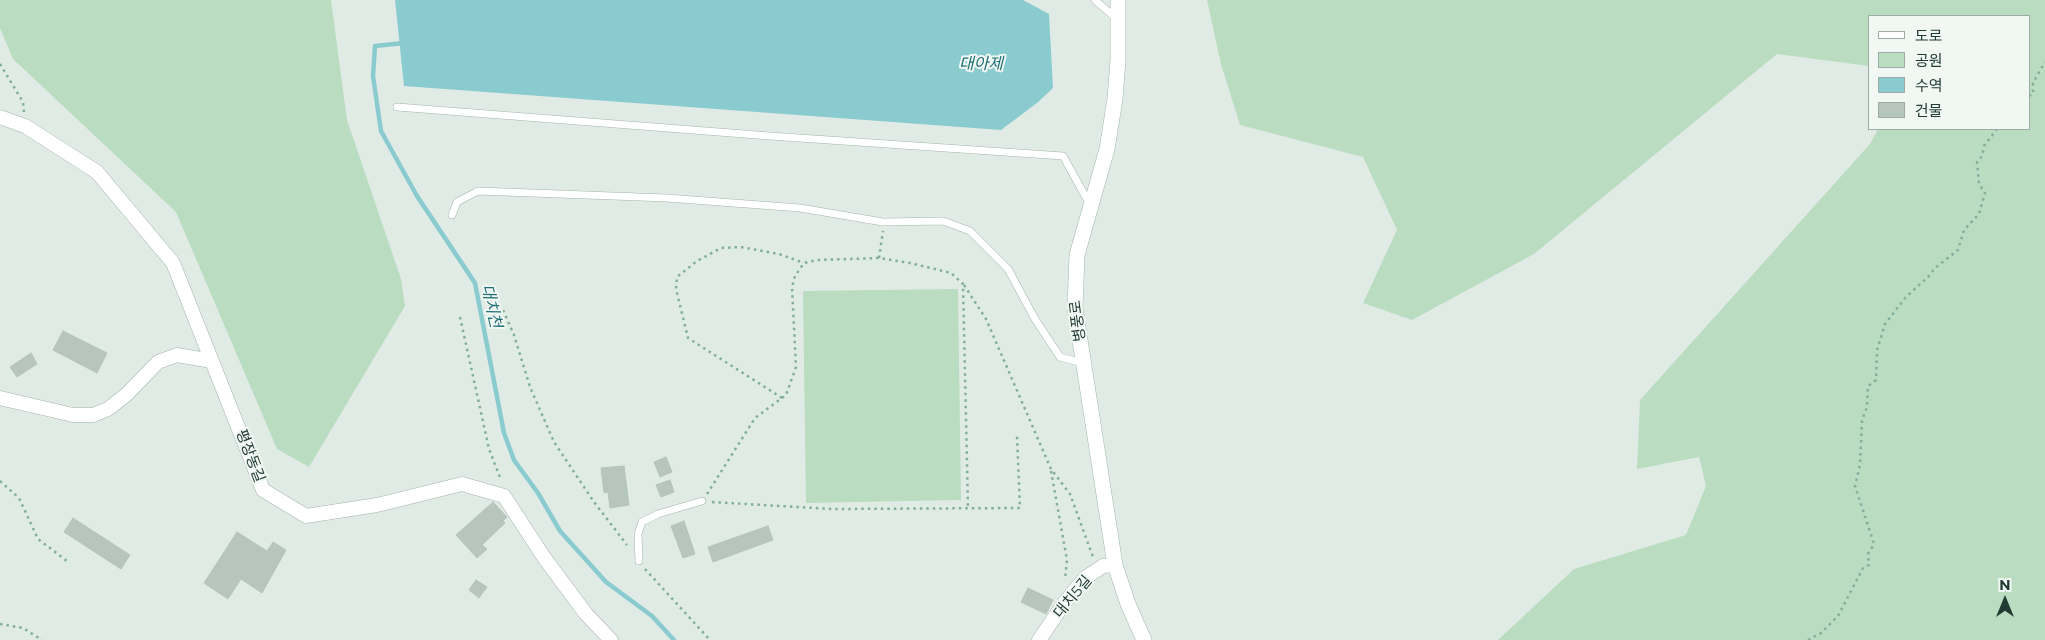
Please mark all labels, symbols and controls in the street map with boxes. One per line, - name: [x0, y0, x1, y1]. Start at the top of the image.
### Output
- legend: [1868, 15, 2030, 130]
- text: 도로: [1915, 26, 1943, 45]
- text: 공원: [1915, 51, 1943, 70]
- water label: 대아제: [959, 54, 1003, 74]
- text: 수역: [1915, 76, 1943, 95]
- text: 건물: [1915, 101, 1943, 120]
- water label: 대치천: [477, 282, 505, 330]
- street label: 병풍로: [1067, 299, 1089, 343]
- street label: 평장동길: [232, 427, 268, 485]
- street label: 대치5길: [1050, 572, 1096, 622]
- north arrow: [1980, 575, 2030, 625]
- text: N: [1999, 576, 2011, 594]

